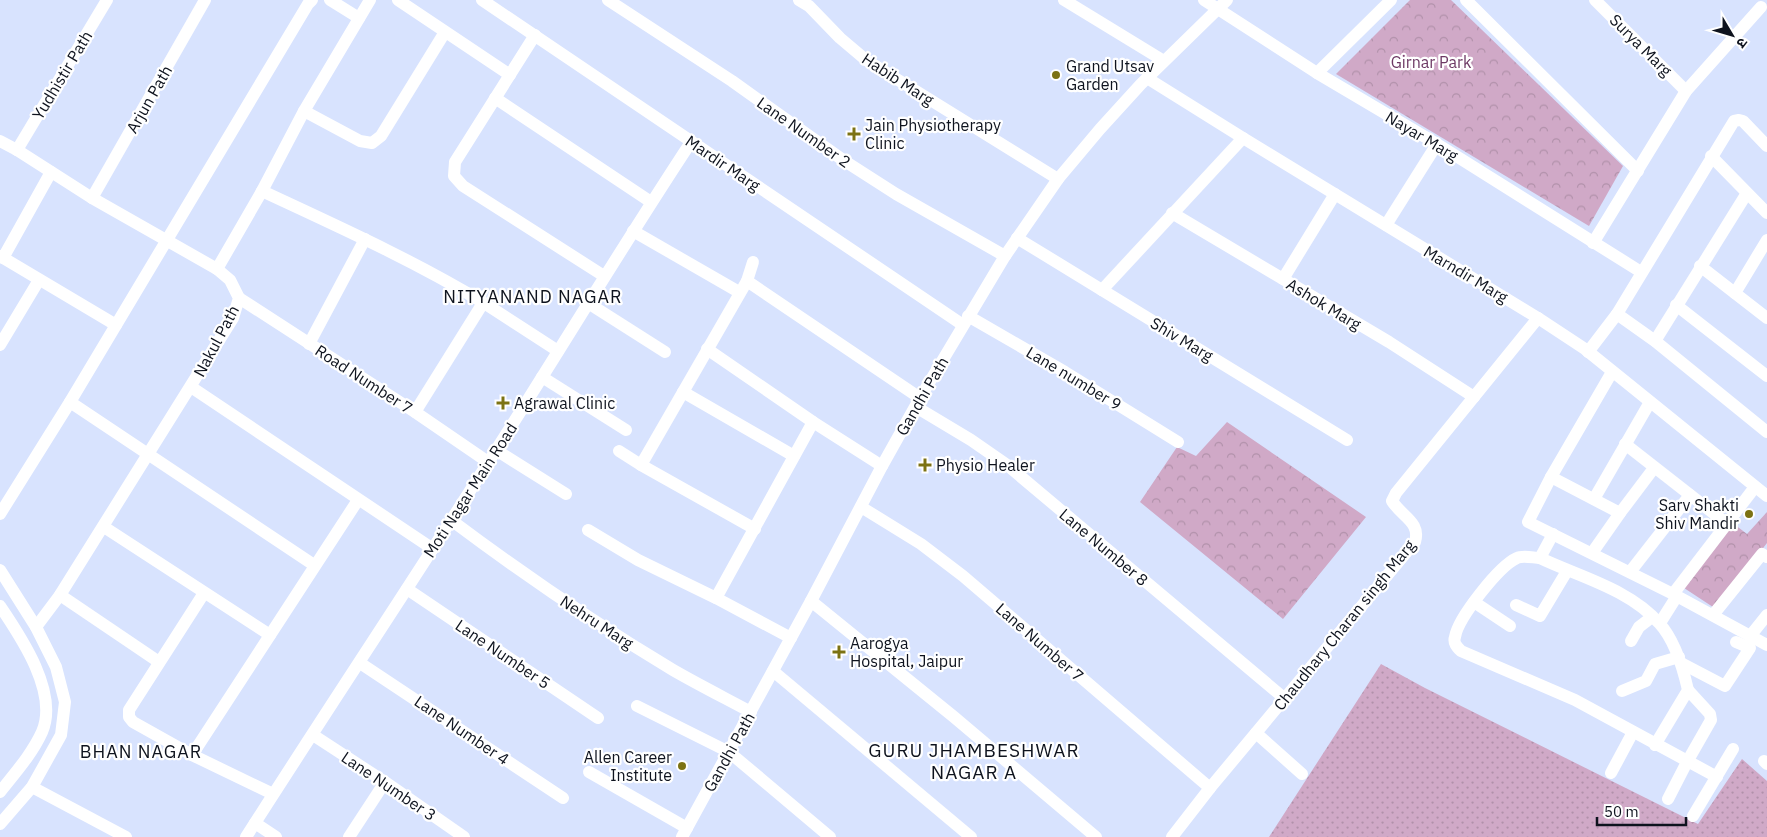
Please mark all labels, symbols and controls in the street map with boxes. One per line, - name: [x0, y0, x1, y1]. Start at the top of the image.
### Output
- street label: Surya Marg: [1606, 10, 1677, 81]
- north arrow: [1707, 10, 1757, 60]
- street label: Yudhistir Path: [28, 27, 96, 123]
- text: उ: [1732, 34, 1752, 52]
- street label: Habib Marg: [858, 48, 938, 110]
- park label: Girnar Park: [1391, 52, 1472, 72]
- place label: Grand Utsav Garden: [1066, 56, 1154, 94]
- street label: Arjun Path: [122, 62, 176, 136]
- marker: Grand Utsav Garden: [1050, 69, 1062, 81]
- street label: Lane Number 2: [753, 92, 855, 172]
- street label: Nayar Marg: [1382, 107, 1462, 166]
- place label: Jain Physiotherapy Clinic: [865, 115, 1001, 153]
- marker: Jain Physiotherapy Clinic: [847, 127, 861, 141]
- street label: Mardir Marg: [682, 131, 765, 196]
- street label: Marndir Marg: [1420, 241, 1512, 307]
- street label: Ashok Marg: [1283, 274, 1366, 334]
- district label: NITYANAND NAGAR: [443, 285, 623, 308]
- street label: Nakul Path: [189, 302, 243, 380]
- street label: Shiv Marg: [1147, 313, 1217, 366]
- street label: Road Number 7: [311, 340, 417, 418]
- street label: Lane number 9: [1023, 342, 1125, 414]
- street label: Gandhi Path: [891, 353, 953, 439]
- place label: Agrawal Clinic: [514, 393, 615, 413]
- marker: Agrawal Clinic: [496, 396, 510, 410]
- street label: Moti Nagar Main Road: [419, 419, 521, 561]
- place label: Physio Healer: [936, 455, 1035, 475]
- marker: Physio Healer: [918, 458, 932, 472]
- place label: Sarv Shakti Shiv Mandir: [1655, 495, 1739, 533]
- street label: Lane Number 8: [1055, 504, 1153, 590]
- marker: Sarv Shakti Shiv Mandir: [1743, 508, 1755, 520]
- street label: Chaudhary Charan singh Marg: [1269, 535, 1419, 714]
- street label: Nehru Marg: [557, 591, 638, 653]
- street label: Lane Number 7: [992, 598, 1088, 686]
- street label: Lane Number 5: [452, 615, 554, 693]
- place label: Aarogya Hospital, Jaipur: [850, 633, 963, 671]
- marker: Aarogya Hospital, Jaipur: [832, 645, 846, 659]
- street label: Lane Number 4: [411, 691, 513, 769]
- street label: Gandhi Path: [699, 709, 759, 795]
- district label: GURU JHAMBESHWAR NAGAR A: [868, 738, 1080, 784]
- district label: BHAN NAGAR: [80, 740, 202, 763]
- street label: Lane Number 3: [338, 747, 440, 825]
- place label: Allen Career Institute: [584, 747, 672, 785]
- marker: Allen Career Institute: [676, 760, 688, 772]
- scale bar: [1597, 794, 1686, 826]
- text: 50 m: [1604, 802, 1639, 821]

